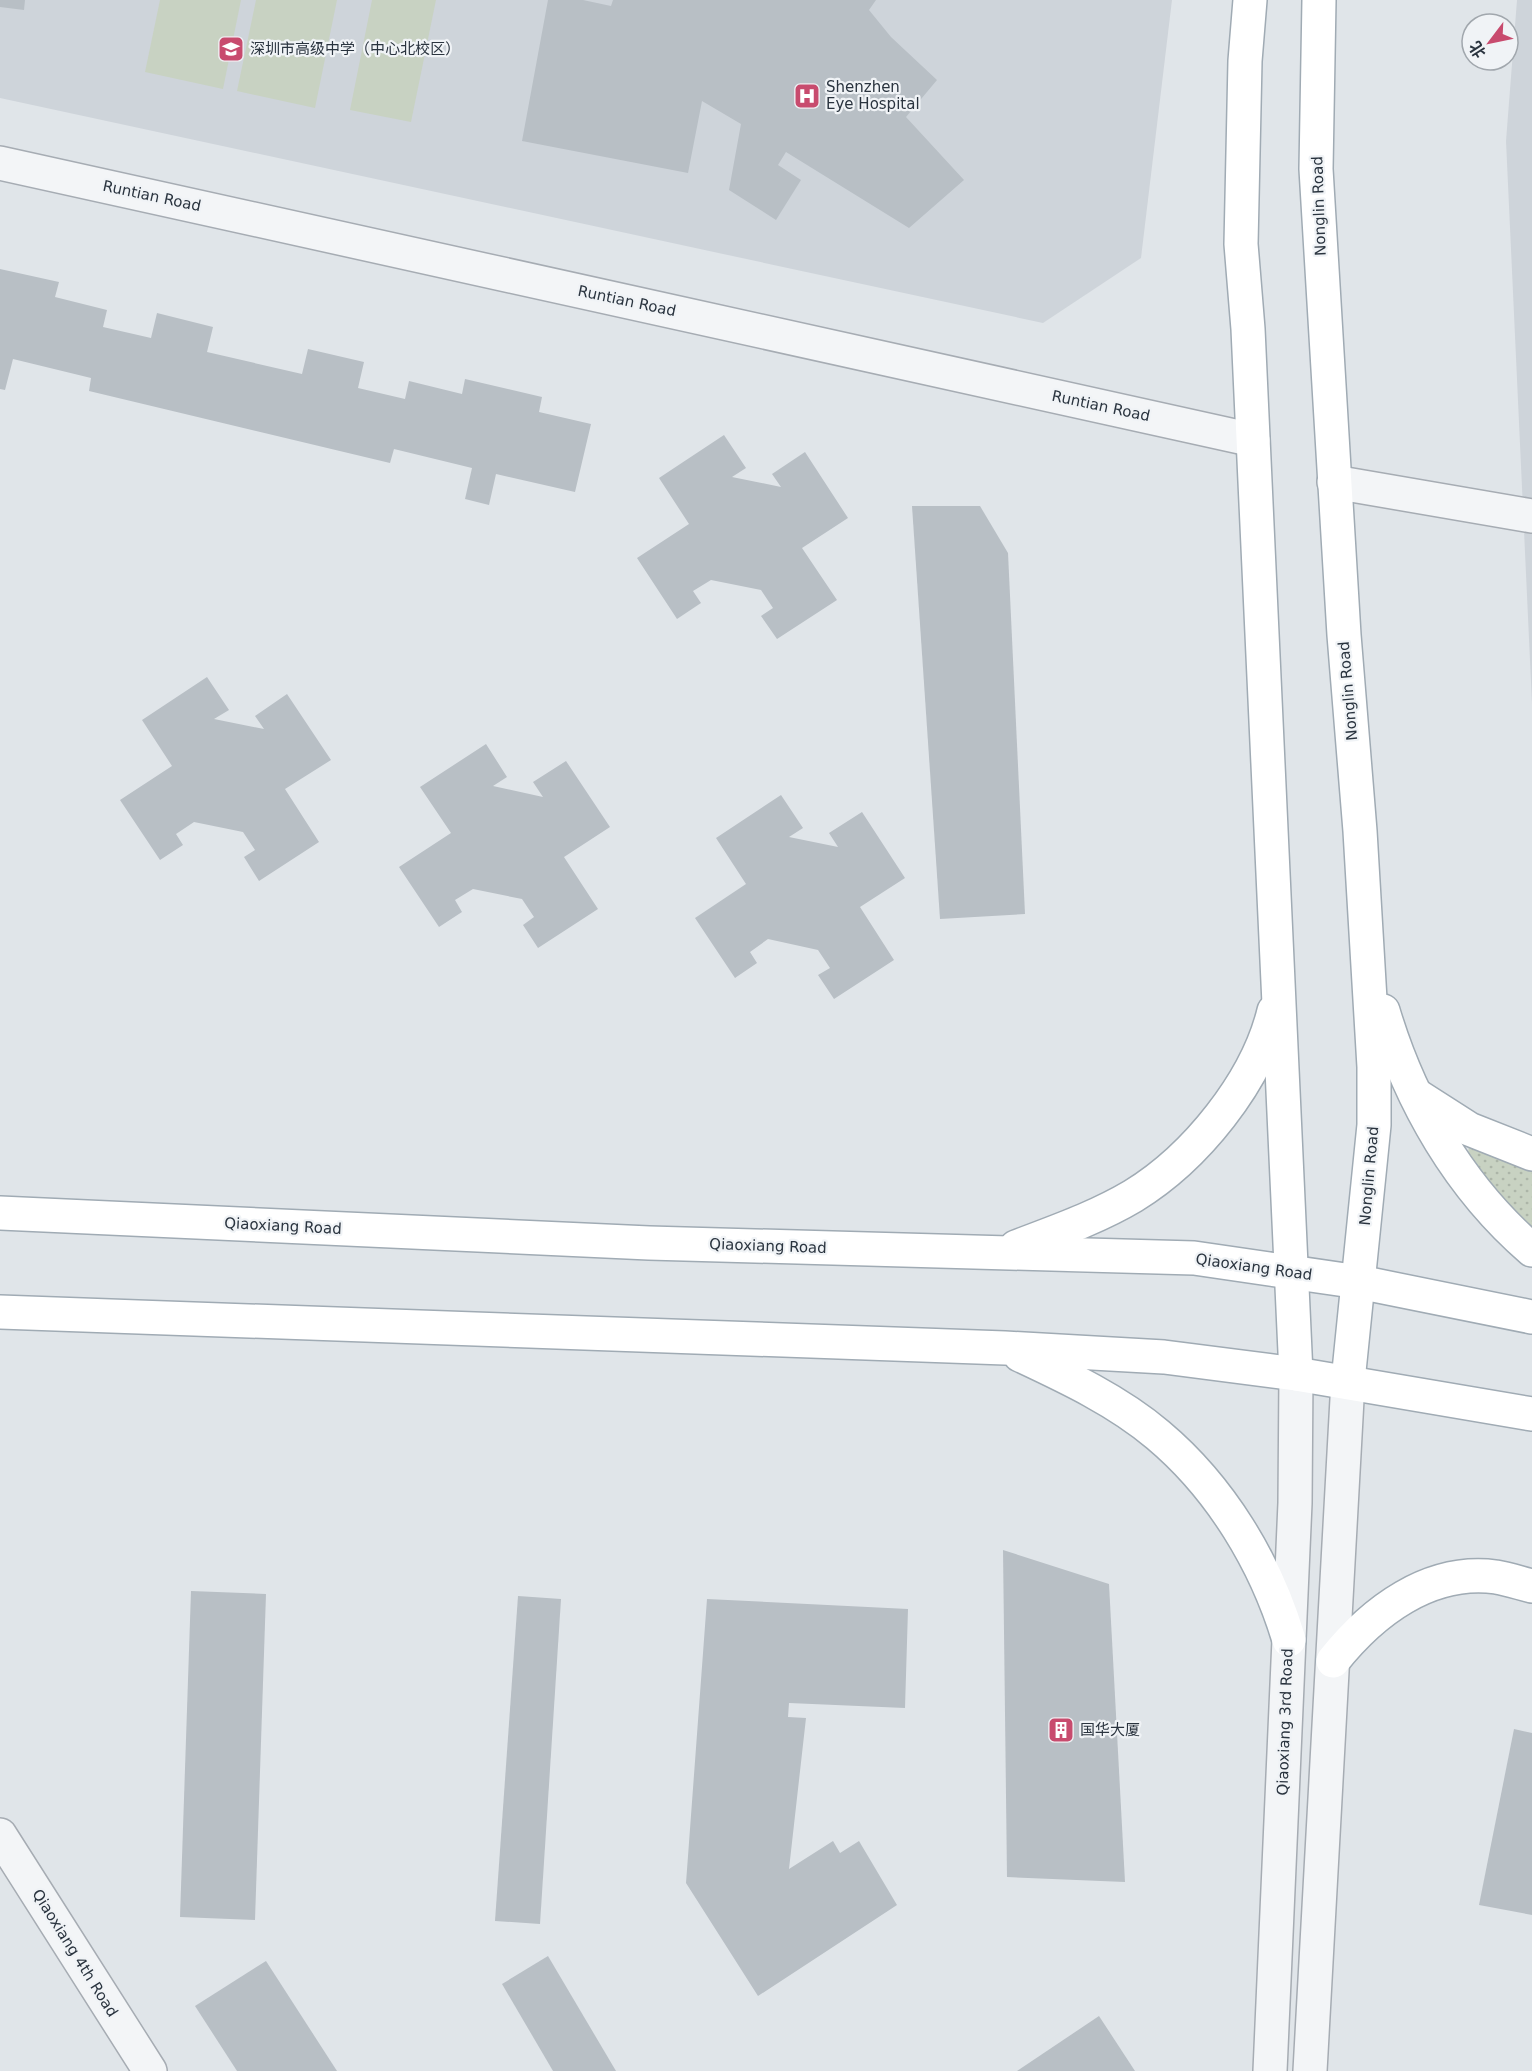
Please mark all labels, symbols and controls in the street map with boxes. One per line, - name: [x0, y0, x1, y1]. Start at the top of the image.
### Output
- north arrow: [1460, 12, 1520, 72]
- school or university icon: 深圳市高级中学（中心北校区）: [216, 34, 246, 64]
- text: 北: [1465, 38, 1490, 62]
- place label: 深圳市高级中学（中心北校区）: [250, 40, 460, 58]
- place label: Shenzhen Eye Hospital: [826, 78, 920, 113]
- hospital icon: Shenzhen Eye Hospital: [792, 81, 822, 111]
- street label: Nonglin Road: [1308, 156, 1330, 256]
- street label: Runtian Road: [101, 177, 203, 215]
- street label: Runtian Road: [576, 282, 678, 320]
- street label: Runtian Road: [1050, 387, 1152, 425]
- street label: Nonglin Road: [1335, 641, 1361, 741]
- street label: Nonglin Road: [1356, 1126, 1382, 1226]
- street label: Qiaoxiang Road: [224, 1214, 342, 1238]
- street label: Qiaoxiang Road: [709, 1235, 827, 1257]
- street label: Qiaoxiang Road: [1195, 1250, 1313, 1284]
- street label: Qiaoxiang 3rd Road: [1273, 1648, 1297, 1796]
- building icon: 国华大厦: [1046, 1715, 1076, 1745]
- place label: 国华大厦: [1080, 1721, 1140, 1739]
- street label: Qiaoxiang 4th Road: [28, 1886, 122, 2020]

